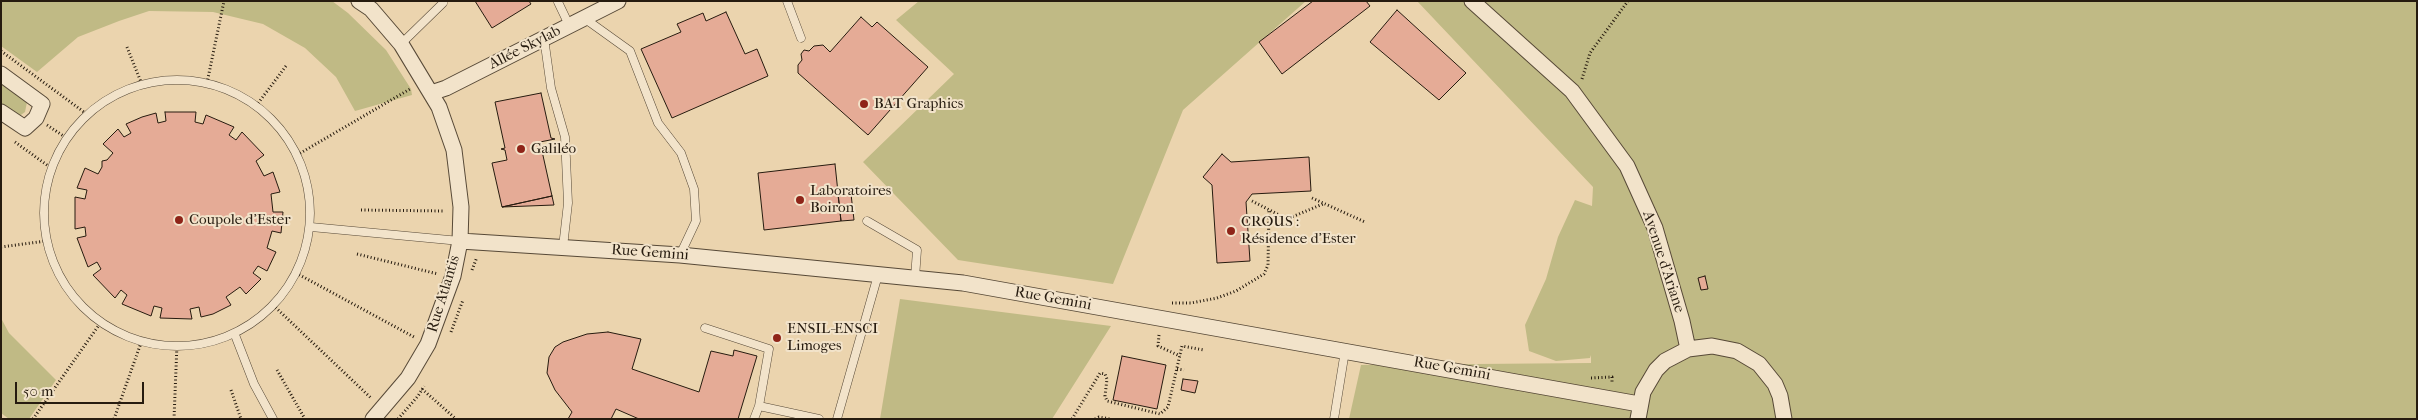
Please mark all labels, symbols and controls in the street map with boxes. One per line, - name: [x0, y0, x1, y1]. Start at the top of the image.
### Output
- street label: Allée Skylab: [486, 22, 564, 74]
- place label: BAT Graphics: [874, 95, 963, 113]
- marker: BAT Graphics: [858, 98, 870, 110]
- place label: Galiléo: [531, 140, 576, 158]
- marker: Galiléo: [515, 143, 527, 155]
- place label: Laboratoires Boiron: [810, 182, 891, 217]
- marker: Laboratoires Boiron: [794, 194, 806, 206]
- street label: Avenue d'Ariane: [1638, 209, 1688, 315]
- place label: Coupole d'Ester: [189, 211, 291, 229]
- place label: CROUS : Résidence d'Ester: [1241, 213, 1356, 248]
- marker: Coupole d'Ester: [173, 214, 185, 226]
- marker: CROUS : Résidence d'Ester: [1225, 225, 1237, 237]
- street label: Rue Gemini: [611, 241, 689, 265]
- street label: Rue Atlantis: [424, 253, 464, 335]
- street label: Rue Gemini: [1013, 283, 1093, 315]
- place label: ENSIL-ENSCI Limoges: [787, 320, 878, 355]
- marker: ENSIL-ENSCI Limoges: [771, 332, 783, 344]
- street label: Rue Gemini: [1412, 353, 1492, 385]
- scale bar: [18, 372, 146, 404]
- text: 50 m: [23, 382, 53, 400]

